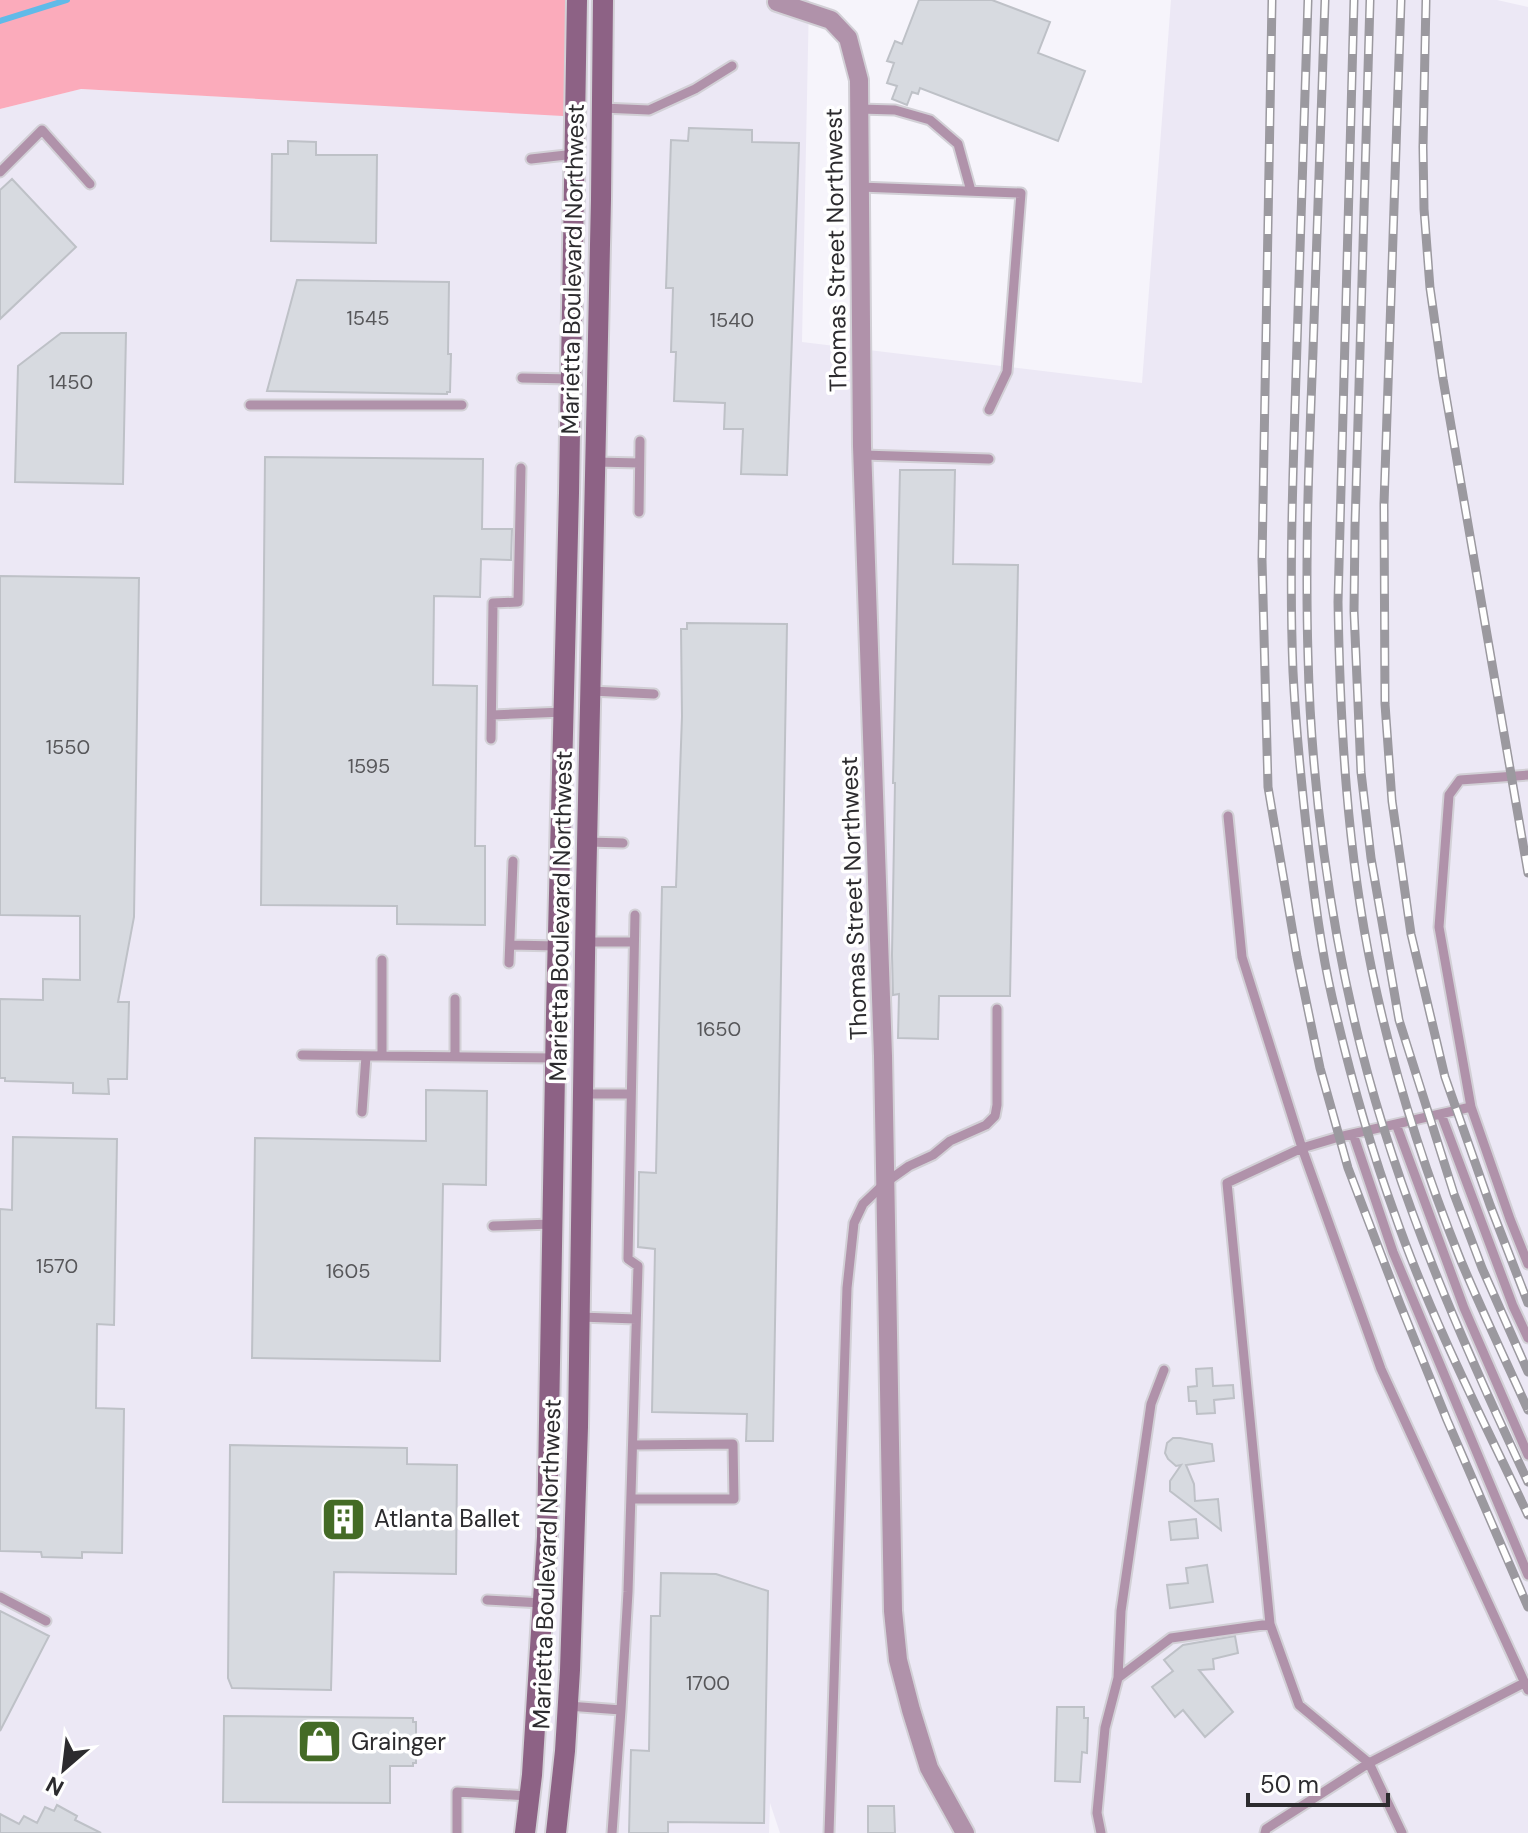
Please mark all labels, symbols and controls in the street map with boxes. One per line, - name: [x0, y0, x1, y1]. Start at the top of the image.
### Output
- street label: Marietta Boulevard Northwest: [554, 103, 591, 435]
- street label: Thomas Street Northwest: [818, 108, 853, 392]
- house number: 1545: [347, 305, 389, 331]
- house number: 1540: [710, 307, 754, 333]
- house number: 1450: [49, 369, 93, 395]
- house number: 1550: [46, 734, 90, 760]
- street label: Marietta Boulevard Northwest: [542, 750, 579, 1082]
- house number: 1595: [348, 753, 390, 779]
- street label: Thomas Street Northwest: [833, 756, 874, 1041]
- house number: 1650: [697, 1016, 741, 1042]
- house number: 1570: [36, 1253, 78, 1279]
- house number: 1605: [326, 1258, 370, 1284]
- street label: Marietta Boulevard Northwest: [525, 1398, 568, 1730]
- building icon: Atlanta Ballet: [319, 1495, 367, 1543]
- place label: Atlanta Ballet: [374, 1503, 520, 1534]
- house number: 1700: [686, 1670, 730, 1696]
- shop icon: Grainger: [296, 1718, 344, 1766]
- place label: Grainger: [351, 1726, 446, 1757]
- north arrow: [24, 1729, 104, 1809]
- scale bar: [1248, 1757, 1388, 1807]
- text: 50 m: [1260, 1769, 1319, 1800]
- text: N: [41, 1770, 69, 1803]

